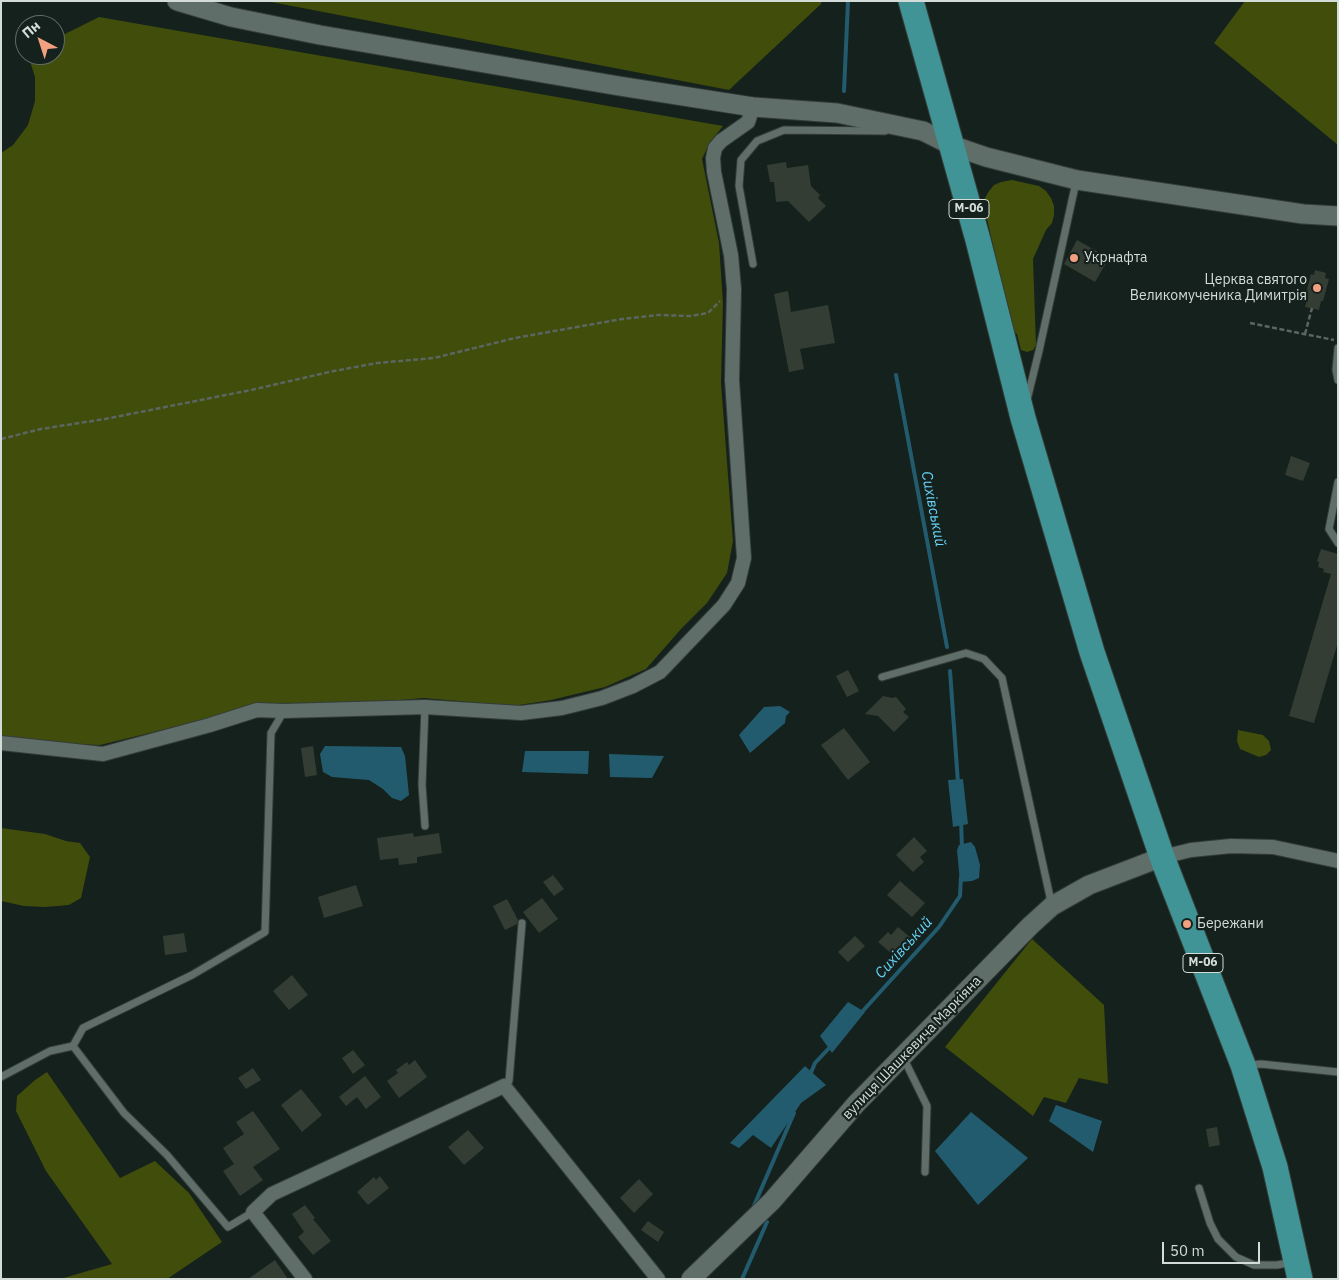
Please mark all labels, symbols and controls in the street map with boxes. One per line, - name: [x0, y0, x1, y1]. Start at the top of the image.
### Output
- north arrow: [15, 15, 65, 65]
- text: Пн: [18, 16, 44, 42]
- road number: М-06: [949, 200, 989, 218]
- place label: Укрнафта: [1084, 250, 1148, 266]
- marker: Укрнафта: [1068, 252, 1080, 264]
- place label: Церква святого Великомученика Димитрія: [1130, 272, 1307, 304]
- marker: Церква святого Великомученика Димитрія: [1311, 282, 1323, 294]
- water label: Сихівський: [917, 470, 949, 548]
- water label: Сихівський: [872, 914, 936, 982]
- place label: Бережани: [1197, 916, 1264, 932]
- marker: Бережани: [1181, 918, 1193, 930]
- road number: М-06: [1183, 954, 1223, 972]
- street label: вулиця Шашкевича Маркіяна: [839, 973, 985, 1123]
- scale bar: [1164, 1232, 1262, 1264]
- text: 50 m: [1170, 1241, 1205, 1260]

